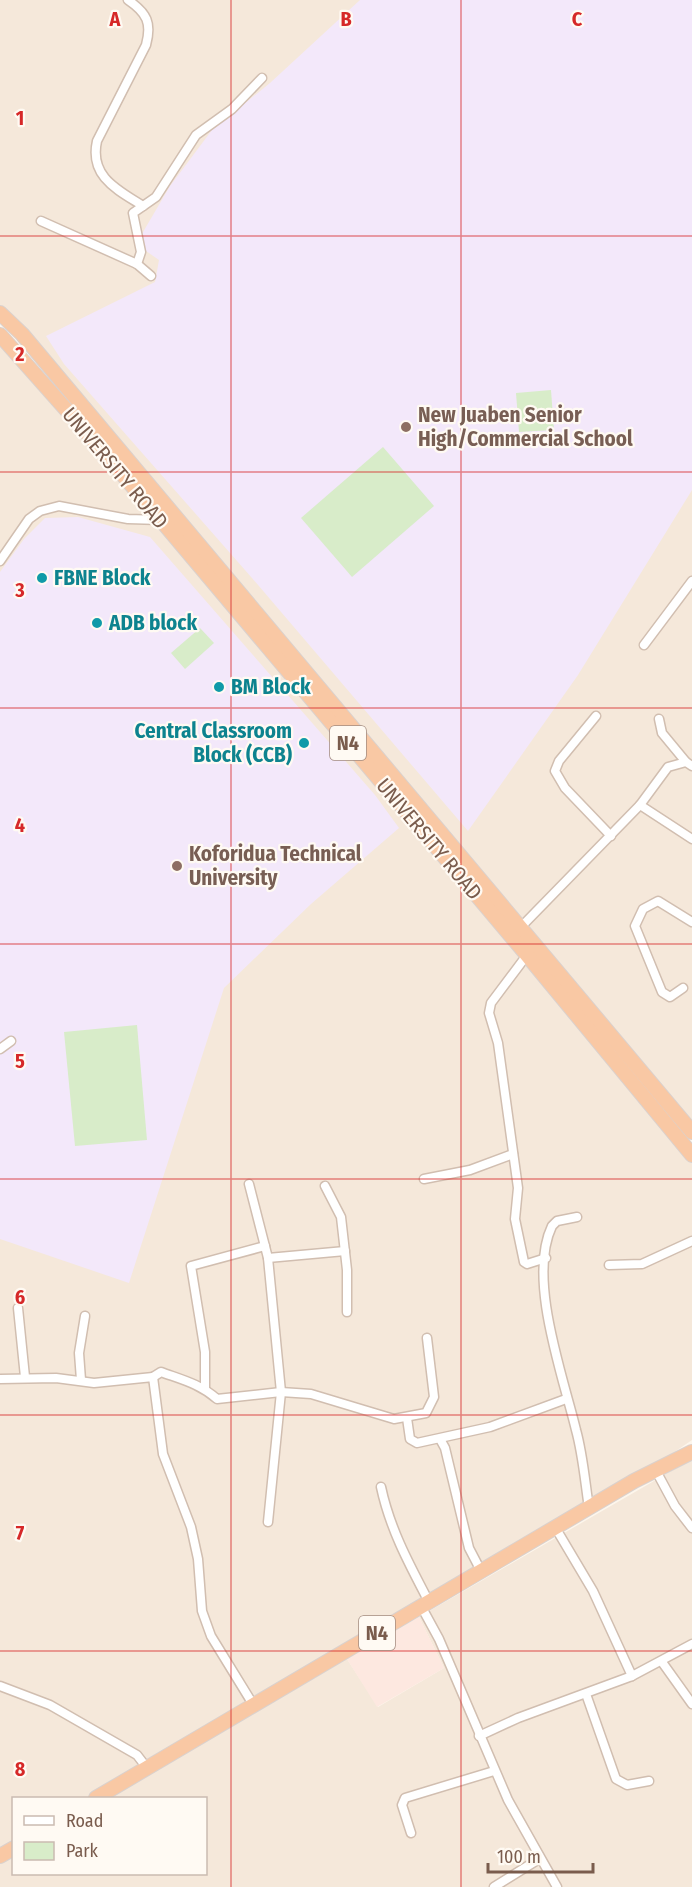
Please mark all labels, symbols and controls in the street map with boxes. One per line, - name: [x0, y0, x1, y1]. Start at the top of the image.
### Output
- text: A: [109, 7, 122, 31]
- text: B: [340, 7, 352, 31]
- text: C: [572, 7, 583, 31]
- text: 1: [16, 106, 24, 130]
- text: 2: [14, 342, 25, 366]
- street label: UNIVERSITY ROAD: [57, 402, 173, 534]
- place label: New Juaben Senior High/Commercial School: [418, 402, 633, 452]
- marker: New Juaben Senior High/Commercial School: [399, 420, 413, 434]
- place label: FBNE Block: [54, 565, 151, 591]
- marker: FBNE Block: [35, 571, 49, 585]
- text: 3: [14, 578, 25, 602]
- place label: ADB block: [108, 610, 197, 636]
- marker: ADB block: [90, 616, 104, 630]
- place label: BM Block: [231, 674, 311, 700]
- marker: BM Block: [212, 680, 226, 694]
- place label: Central Classroom Block (CCB): [134, 718, 292, 768]
- road number: N4: [330, 726, 366, 760]
- marker: Central Classroom Block (CCB): [297, 736, 311, 750]
- street label: UNIVERSITY ROAD: [371, 773, 487, 905]
- text: 4: [15, 813, 25, 837]
- place label: Koforidua Technical University: [189, 841, 362, 891]
- marker: Koforidua Technical University: [170, 859, 184, 873]
- text: 5: [15, 1049, 25, 1073]
- text: 6: [15, 1285, 25, 1309]
- text: 7: [16, 1521, 25, 1545]
- road number: N4: [359, 1616, 395, 1650]
- text: 8: [15, 1757, 26, 1781]
- legend: [12, 1797, 207, 1875]
- text: Road: [66, 1810, 103, 1832]
- scale bar: [488, 1836, 593, 1874]
- text: Park: [66, 1840, 99, 1862]
- text: 100 m: [497, 1846, 541, 1868]

